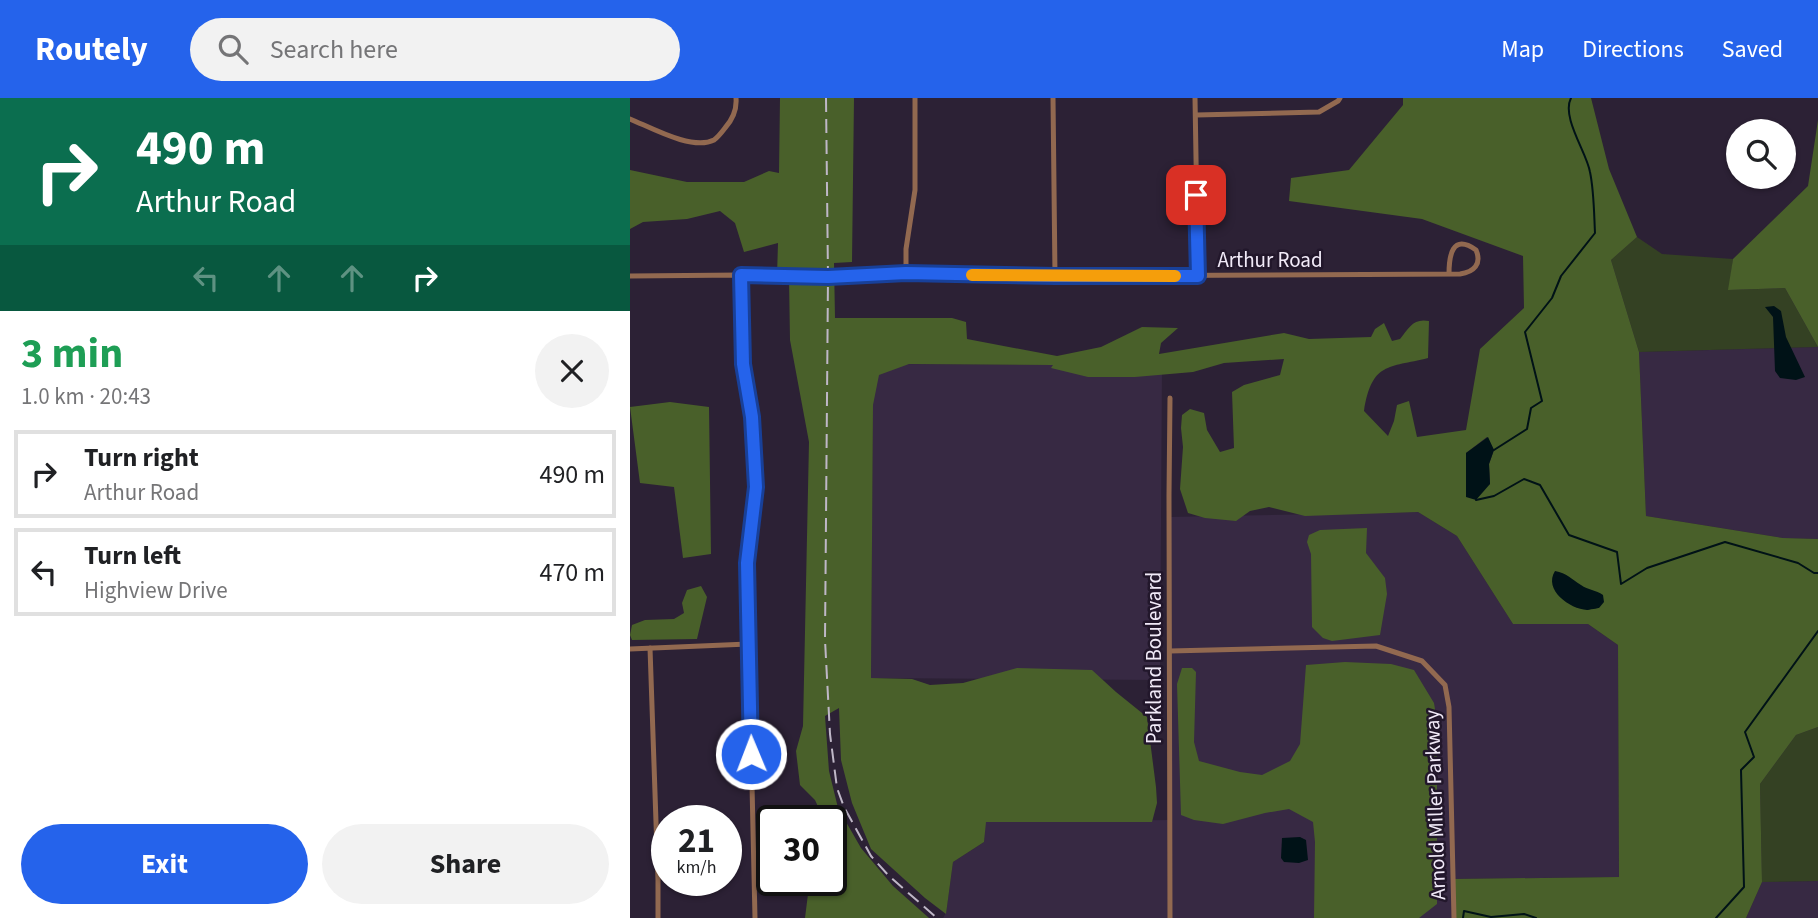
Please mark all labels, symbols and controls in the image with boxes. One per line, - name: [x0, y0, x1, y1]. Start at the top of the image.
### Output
- search box: [190, 18, 680, 81]
- text: Routely: [35, 26, 148, 73]
- icon: search: [214, 30, 252, 68]
- text: Search here: [270, 31, 398, 68]
- text: Map: [1501, 32, 1544, 67]
- text: Directions: [1582, 32, 1684, 67]
- text: Saved: [1722, 32, 1783, 67]
- text: 490 m: [136, 114, 265, 184]
- map controls: [1726, 119, 1796, 189]
- button: search: [1726, 119, 1796, 189]
- icon: right: [21, 126, 112, 217]
- pin: [1166, 165, 1226, 225]
- icon: arrive: [1177, 176, 1215, 214]
- text: Arthur Road: [136, 179, 296, 225]
- street label: Arthur Road: [1217, 245, 1323, 275]
- icon: left: [187, 259, 225, 297]
- icon: ahead: [260, 259, 298, 297]
- icon: ahead: [333, 259, 371, 297]
- icon: right: [406, 259, 444, 297]
- text: 3 min: [21, 324, 123, 384]
- button: close: [535, 334, 609, 408]
- text: 1.0 km · 20:43: [21, 380, 151, 413]
- text: Turn right: [84, 439, 199, 476]
- icon: right: [25, 455, 63, 493]
- text: 490 m: [539, 456, 605, 493]
- text: Arthur Road: [84, 476, 199, 509]
- text: Turn left: [84, 537, 181, 574]
- icon: left: [25, 553, 63, 591]
- text: 470 m: [539, 554, 605, 591]
- street label: Parkland Boulevard: [1139, 572, 1169, 744]
- text: Highview Drive: [84, 574, 228, 607]
- street label: Arnold Miller Parkway: [1417, 709, 1453, 901]
- position arrow: [714, 717, 788, 791]
- speed limit sign: 30: [756, 805, 847, 896]
- text: 21: [678, 816, 715, 866]
- button: Exit: [21, 824, 308, 904]
- button: Share: [322, 824, 609, 904]
- text: km/h: [677, 855, 716, 880]

